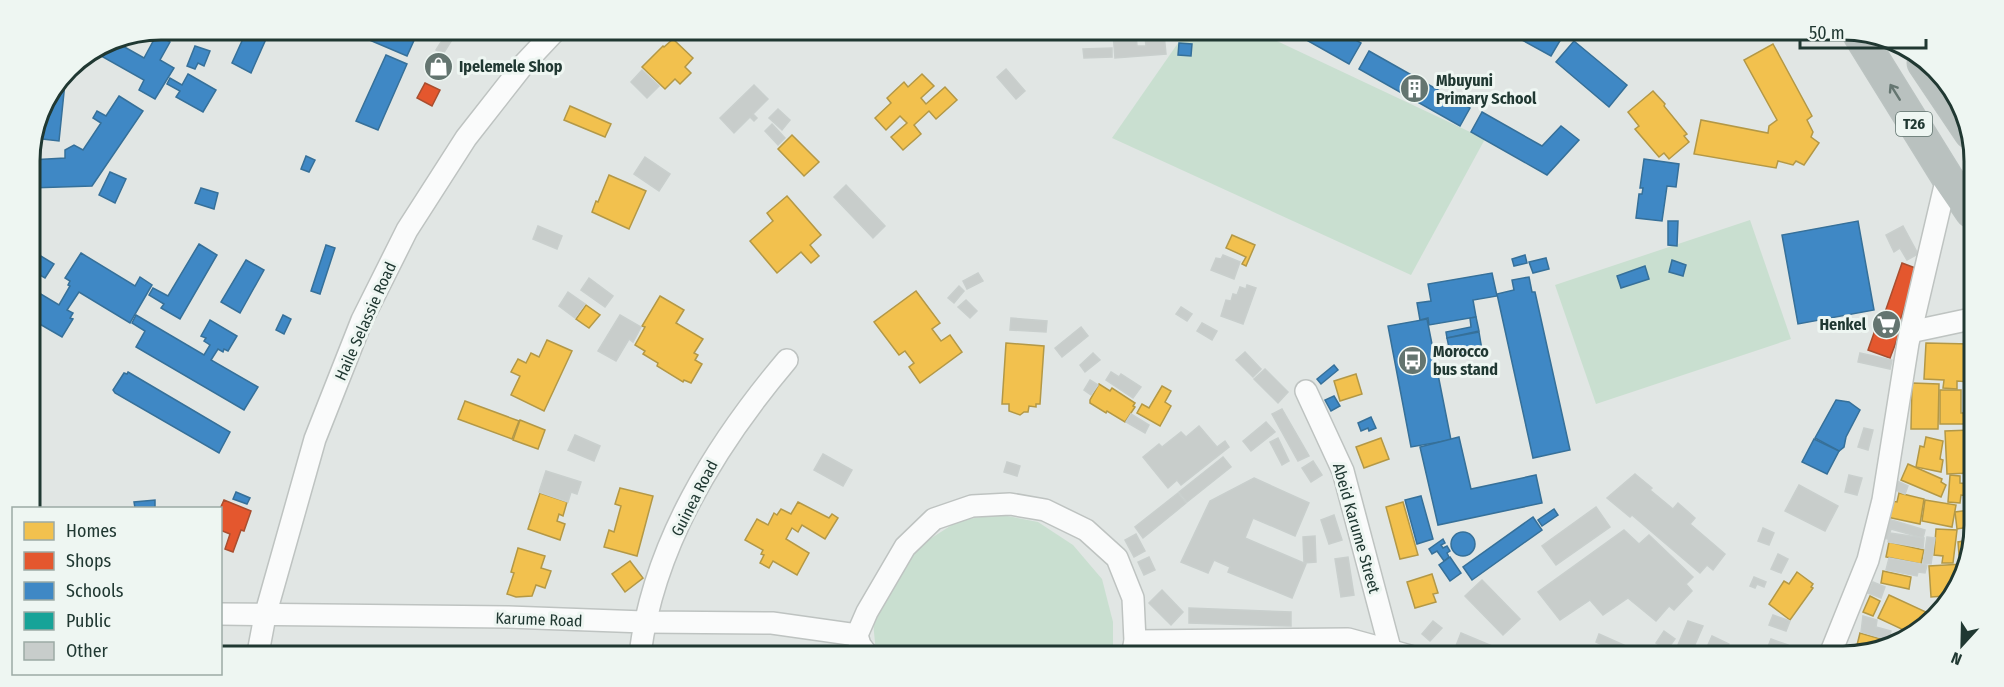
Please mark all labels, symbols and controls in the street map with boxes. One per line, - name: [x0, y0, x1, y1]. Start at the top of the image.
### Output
- scale bar: [1800, 12, 1926, 50]
- text: 50 m: [1809, 22, 1845, 44]
- shop icon: Ipelemele Shop: [422, 50, 454, 82]
- place label: Ipelemele Shop: [459, 57, 563, 76]
- place label: Mbuyuni Primary School: [1436, 71, 1537, 108]
- building icon: Mbuyuni Primary School: [1399, 73, 1431, 105]
- one-way arrow: [1888, 84, 1900, 101]
- road number: T26: [1896, 112, 1932, 136]
- street label: Haile Selassie Road: [331, 259, 400, 383]
- supermarket icon: Henkel: [1871, 308, 1903, 340]
- place label: Henkel: [1819, 315, 1867, 334]
- place label: Morocco bus stand: [1433, 342, 1498, 379]
- bus stop icon: Morocco bus stand: [1396, 344, 1428, 376]
- street label: Guinea Road: [667, 457, 722, 539]
- street label: Abeid Karume Street: [1329, 461, 1384, 596]
- legend: [12, 507, 222, 675]
- text: Homes: [66, 520, 117, 542]
- text: Shops: [66, 550, 111, 572]
- text: Schools: [66, 580, 124, 602]
- street label: Karume Road: [495, 608, 583, 631]
- text: Public: [66, 610, 111, 632]
- north arrow: [1932, 615, 1992, 675]
- text: Other: [66, 640, 109, 662]
- text: N: [1949, 648, 1965, 669]

